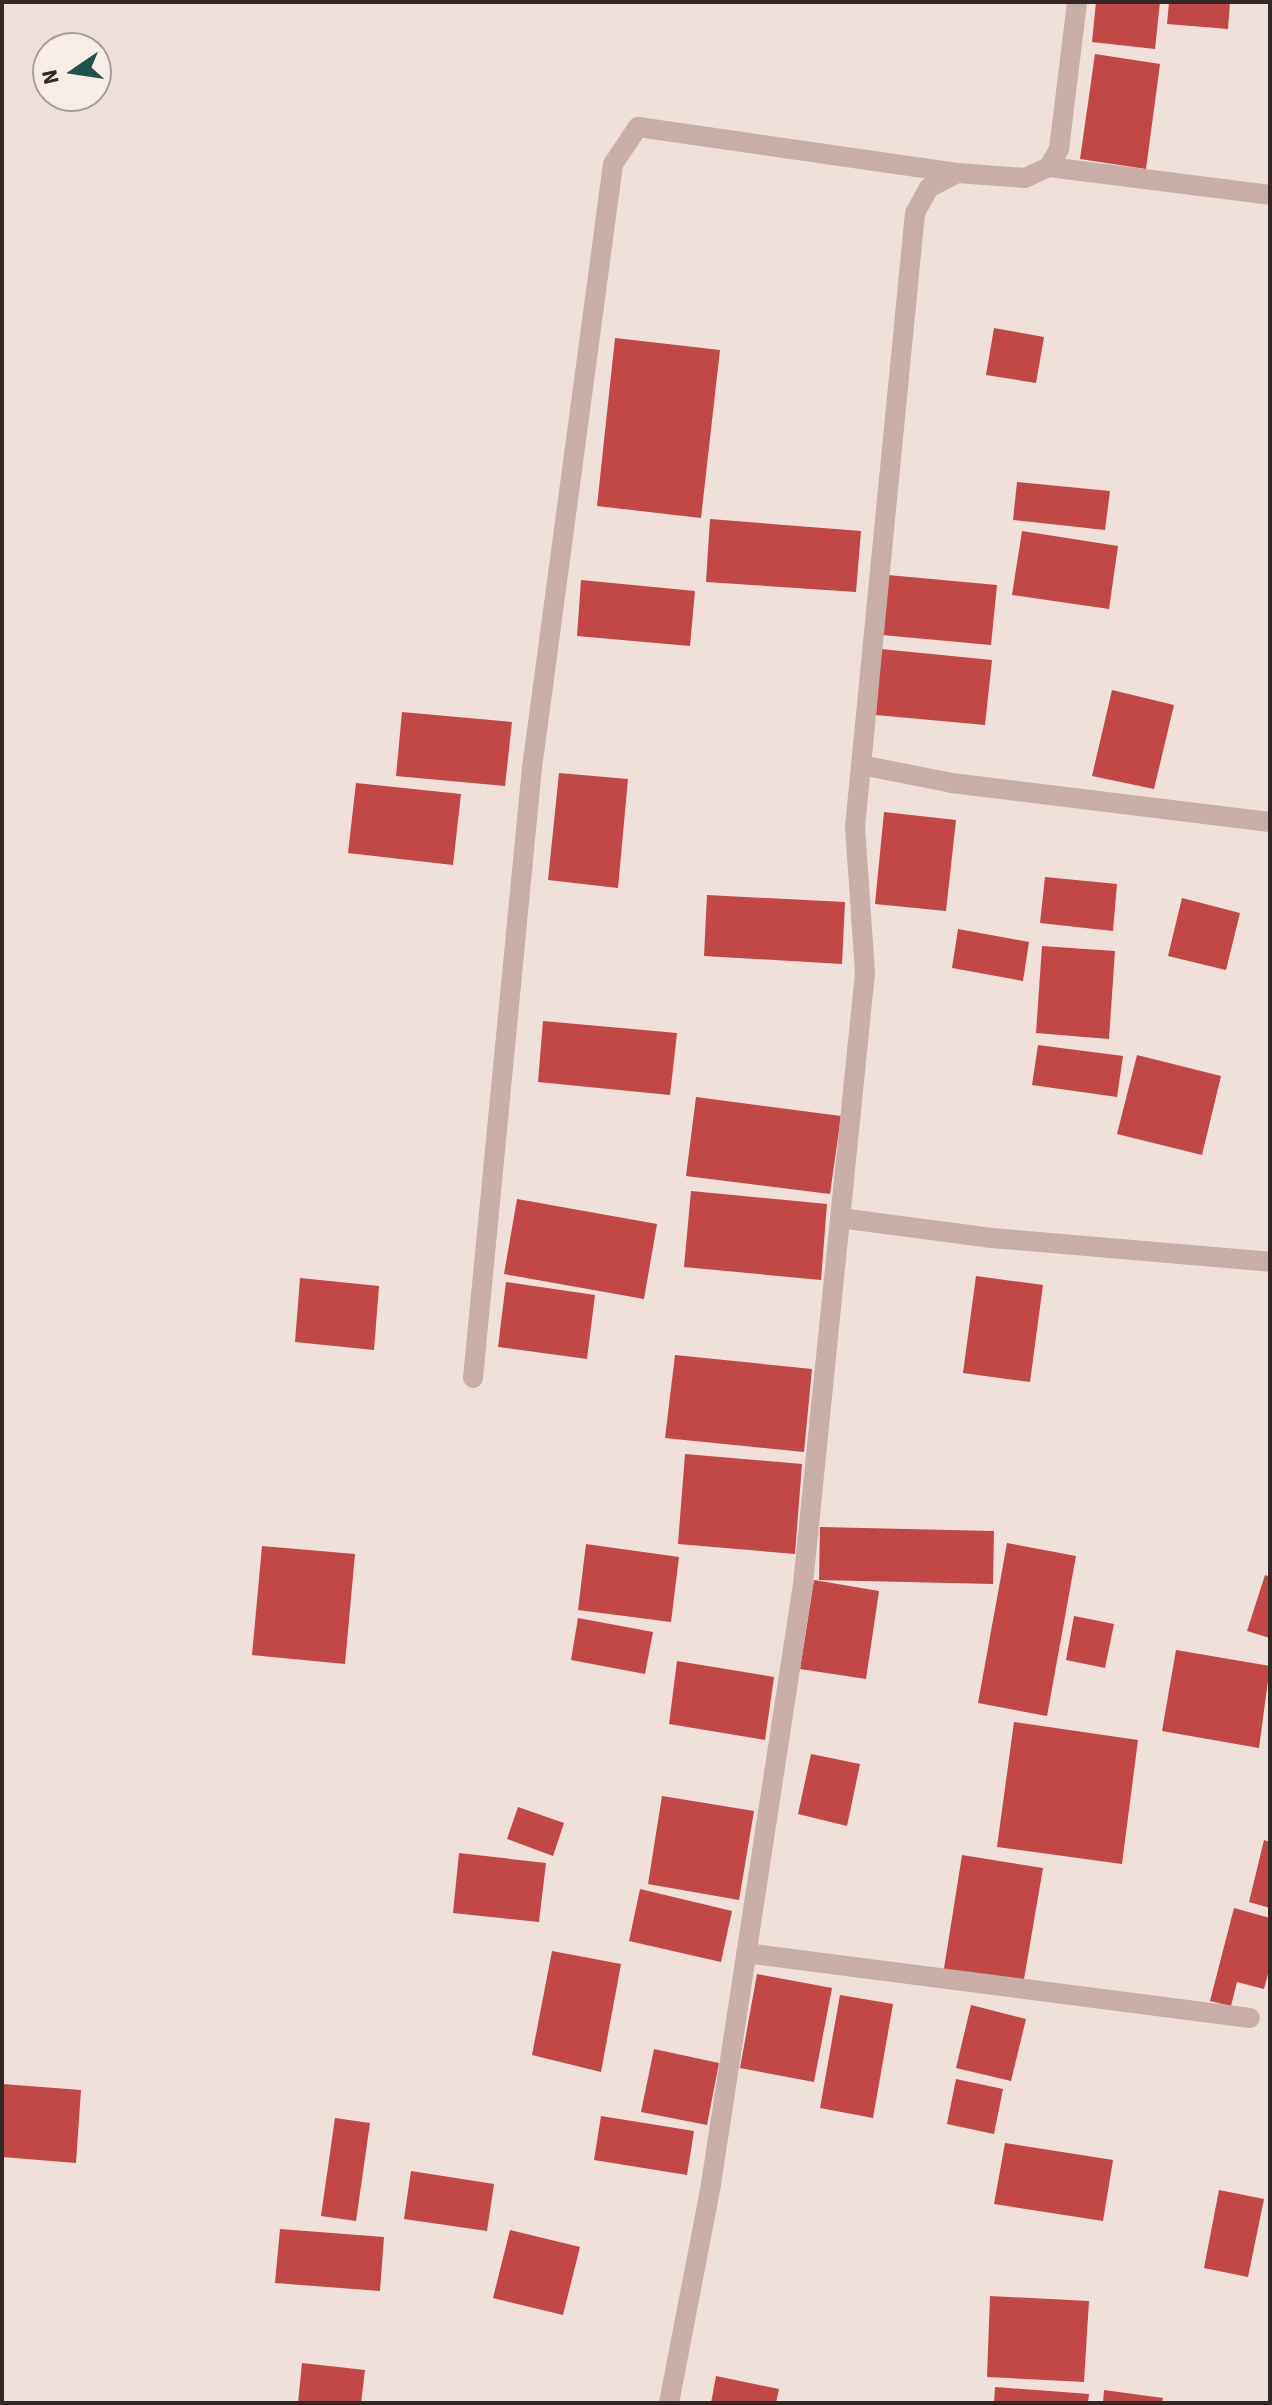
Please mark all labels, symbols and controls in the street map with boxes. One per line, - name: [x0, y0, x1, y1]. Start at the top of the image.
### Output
- north arrow: [32, 32, 112, 112]
- text: N: [33, 66, 68, 88]

